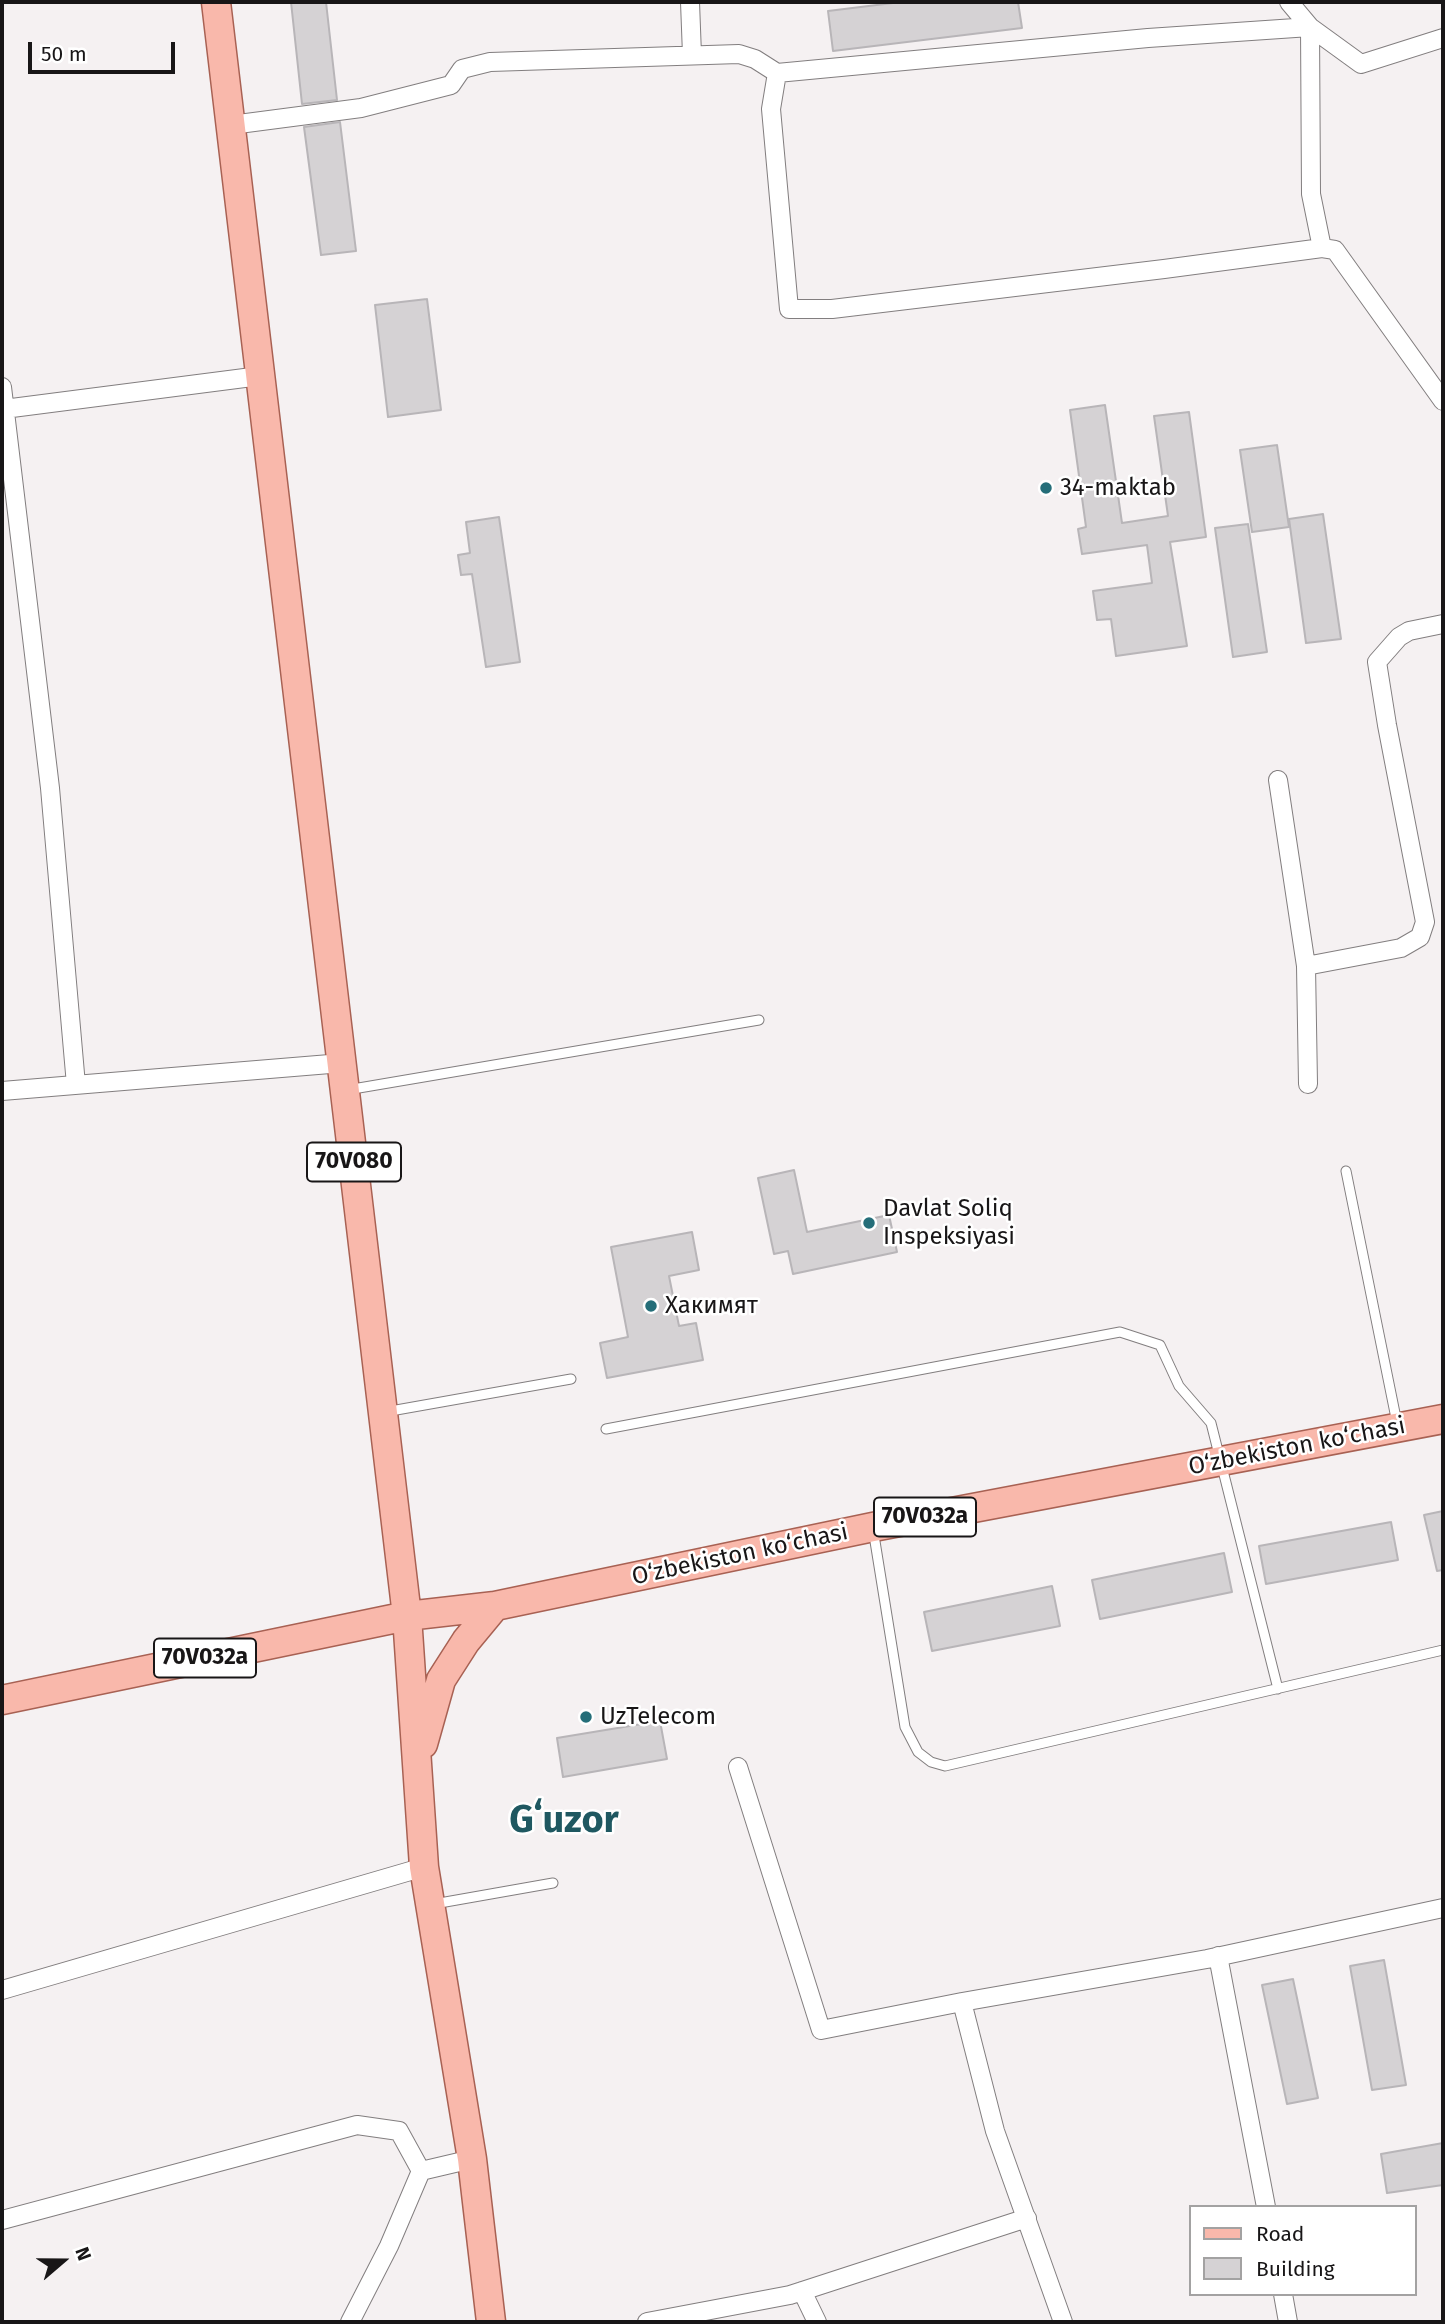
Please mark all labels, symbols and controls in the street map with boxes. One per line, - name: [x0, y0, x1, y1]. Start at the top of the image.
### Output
- scale bar: [32, 28, 178, 72]
- text: 50 m: [41, 41, 87, 67]
- place label: 34-maktab: [1060, 474, 1176, 502]
- marker: 34-maktab: [1038, 480, 1054, 496]
- road number: 70V080: [307, 1142, 401, 1182]
- place label: Davlat Soliq Inspeksiyasi: [883, 1195, 1015, 1251]
- marker: Davlat Soliq Inspeksiyasi: [861, 1215, 877, 1231]
- place label: Хакимят: [665, 1292, 758, 1320]
- marker: Хакимят: [643, 1298, 659, 1314]
- street label: O‘zbekiston ko‘chasi: [1186, 1412, 1408, 1482]
- road number: 70V032a: [874, 1498, 976, 1536]
- street label: O‘zbekiston ko‘chasi: [629, 1518, 851, 1592]
- road number: 70V032a: [154, 1638, 256, 1678]
- place label: UzTelecom: [600, 1703, 716, 1731]
- marker: UzTelecom: [578, 1709, 594, 1725]
- district label: Gʻuzor: [509, 1798, 619, 1844]
- legend: [1190, 2205, 1417, 2296]
- text: Road: [1256, 2221, 1304, 2247]
- north arrow: [28, 2226, 98, 2296]
- text: N: [70, 2244, 96, 2263]
- text: Building: [1256, 2256, 1335, 2282]

